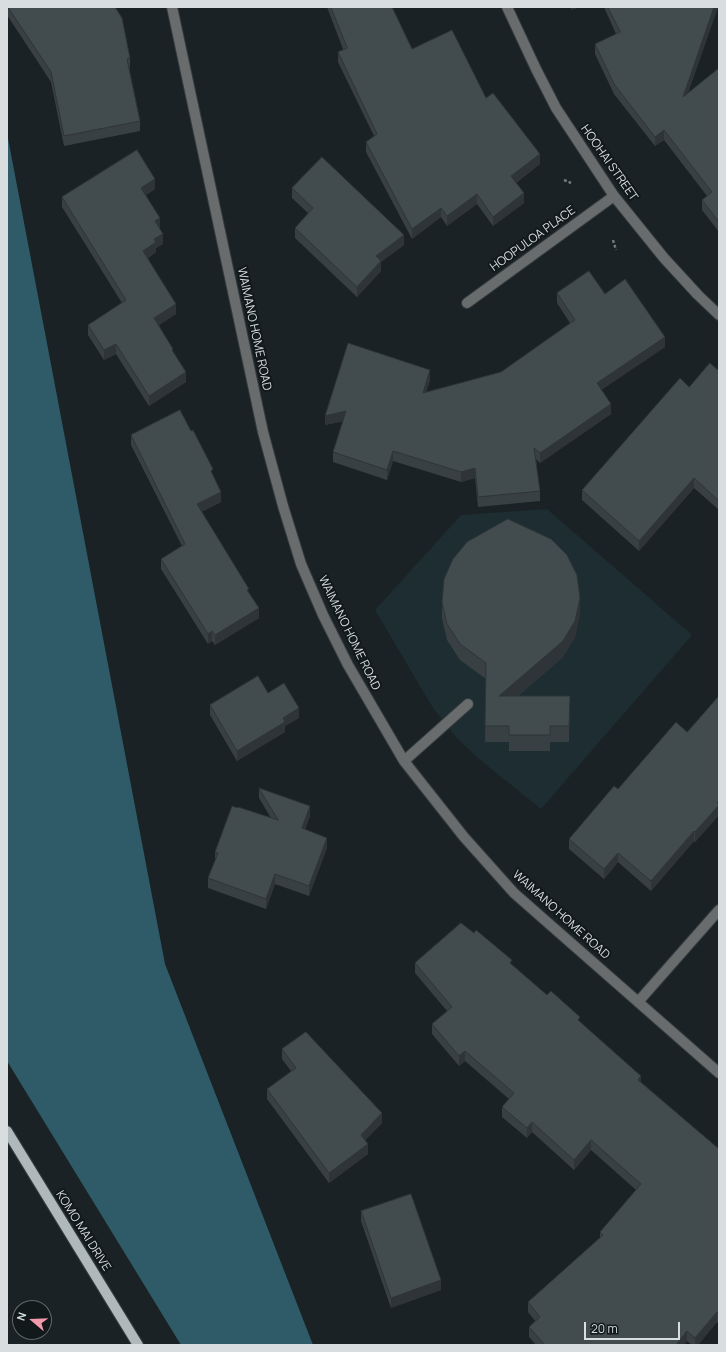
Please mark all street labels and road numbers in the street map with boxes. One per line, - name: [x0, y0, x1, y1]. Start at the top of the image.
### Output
- street label: HOOHAI STREET: [577, 122, 641, 204]
- street label: HOOPULOA PLACE: [488, 203, 578, 275]
- street label: WAIMANO HOME ROAD: [234, 266, 274, 392]
- street label: WAIMANO HOME ROAD: [315, 573, 383, 693]
- street label: WAIMANO HOME ROAD: [509, 868, 613, 962]
- street label: KOMO MAI DRIVE: [53, 1188, 113, 1274]

